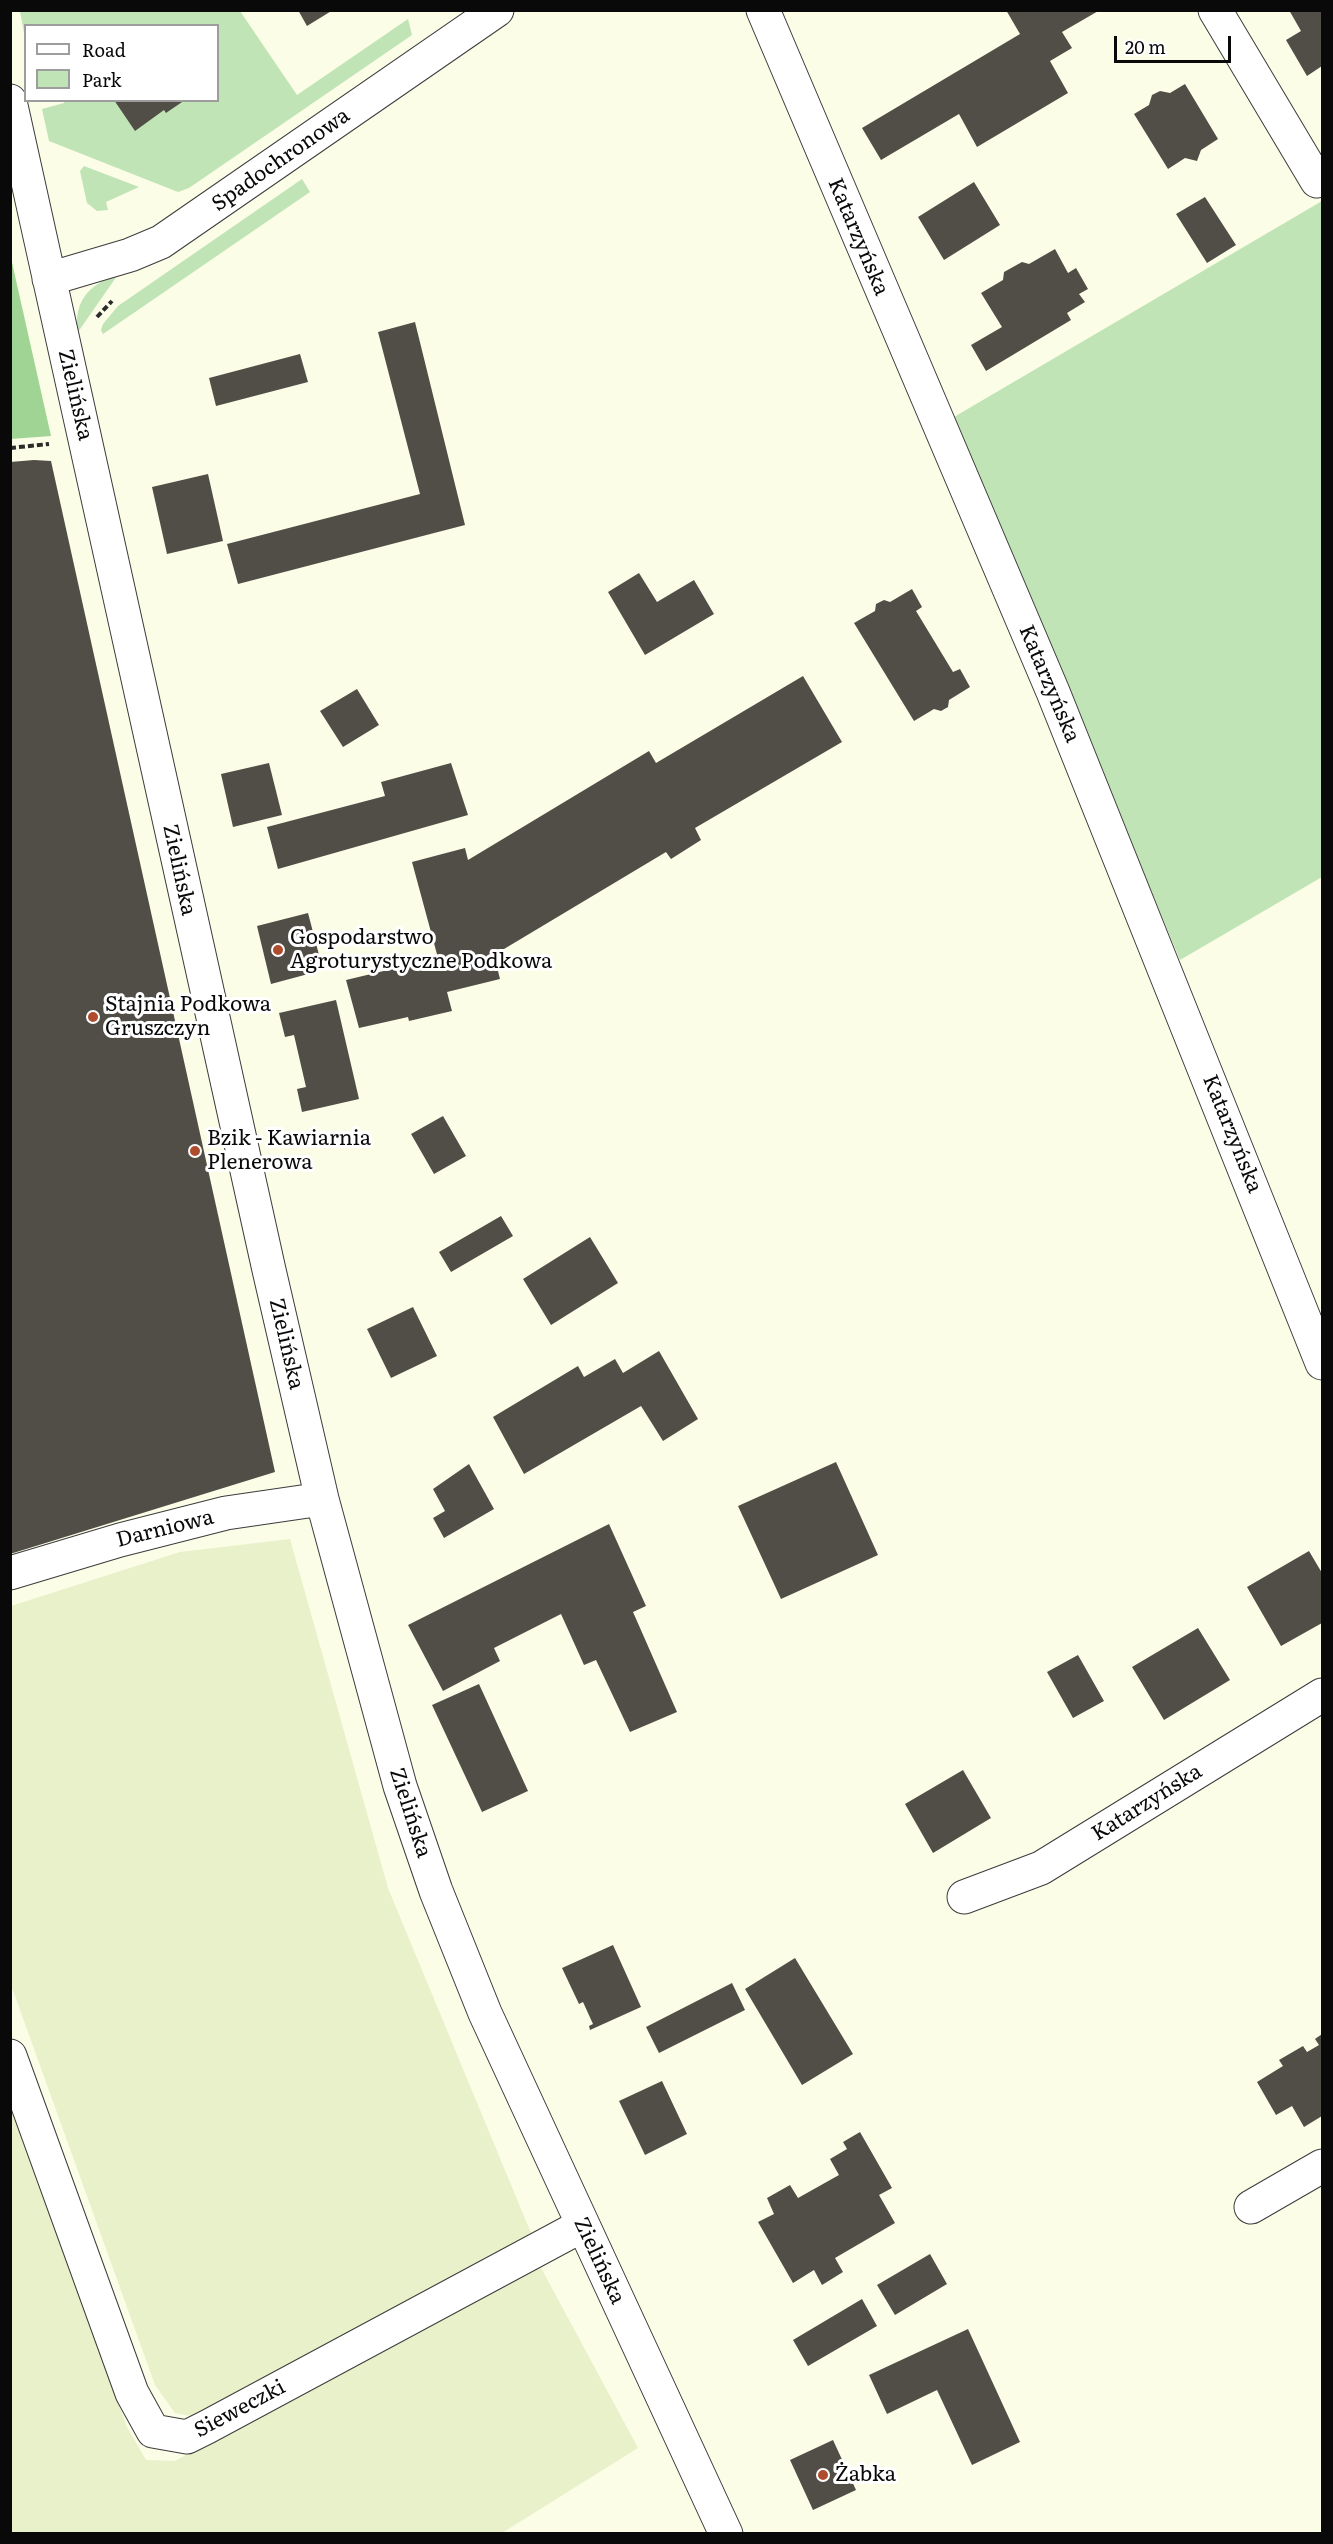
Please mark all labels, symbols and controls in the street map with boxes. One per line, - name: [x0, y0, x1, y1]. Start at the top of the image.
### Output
- legend: [24, 24, 219, 102]
- scale bar: [1117, 24, 1234, 62]
- text: 20 m: [1125, 33, 1166, 60]
- text: Road: [82, 36, 126, 63]
- text: Park: [82, 66, 121, 93]
- street label: Spadochronowa: [207, 103, 355, 217]
- street label: Katarzyńska: [822, 174, 894, 300]
- street label: Zielińska: [52, 347, 98, 443]
- street label: Katarzyńska: [1013, 621, 1085, 747]
- street label: Zielińska: [157, 822, 201, 918]
- place label: Gospodarstwo Agroturystyczne Podkowa: [290, 925, 552, 975]
- marker: Gospodarstwo Agroturystyczne Podkowa: [271, 943, 285, 957]
- place label: Stajnia Podkowa Gruszczyn: [105, 992, 271, 1042]
- marker: Stajnia Podkowa Gruszczyn: [86, 1010, 100, 1024]
- street label: Katarzyńska: [1197, 1071, 1267, 1197]
- place label: Bzik - Kawiarnia Plenerowa: [207, 1126, 371, 1176]
- marker: Bzik - Kawiarnia Plenerowa: [188, 1144, 202, 1158]
- street label: Zielińska: [263, 1296, 309, 1392]
- street label: Darniowa: [114, 1505, 216, 1553]
- street label: Katarzyńska: [1087, 1759, 1207, 1847]
- street label: Zielińska: [384, 1765, 436, 1861]
- street label: Zielińska: [568, 2214, 630, 2308]
- street label: Sieweczki: [190, 2375, 290, 2443]
- place label: Żabka: [835, 2462, 896, 2488]
- marker: Żabka: [816, 2468, 830, 2482]

